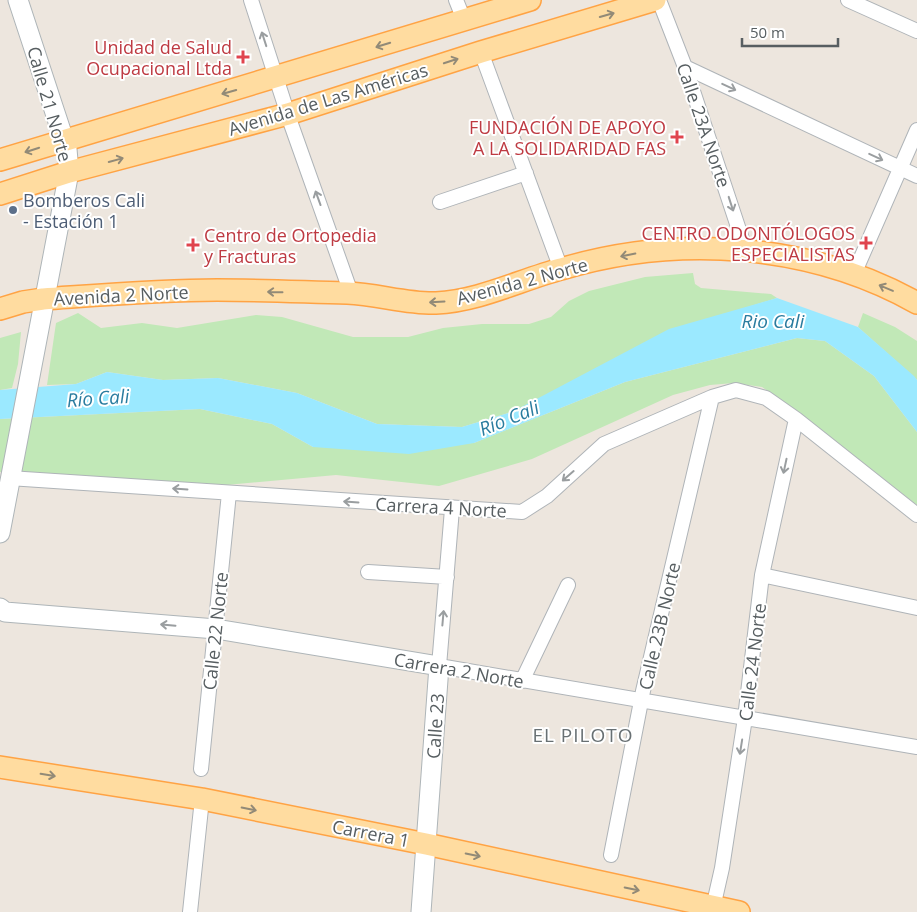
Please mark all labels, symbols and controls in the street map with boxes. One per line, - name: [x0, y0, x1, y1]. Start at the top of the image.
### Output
- one-way arrow: [598, 9, 614, 19]
- scale bar: [742, 15, 838, 47]
- text: 50 m: [750, 22, 785, 42]
- one-way arrow: [258, 31, 268, 47]
- place label: Unidad de Salud Ocupacional Ltda: [86, 35, 232, 80]
- one-way arrow: [375, 41, 391, 50]
- street label: Calle 21 Norte: [22, 44, 78, 164]
- marker: Unidad de Salud Ocupacional Ltda: [236, 50, 250, 64]
- one-way arrow: [443, 56, 459, 66]
- street label: Avenida de Las Américas: [225, 57, 431, 141]
- street label: Calle 23A Norte: [671, 60, 737, 190]
- one-way arrow: [721, 83, 736, 93]
- one-way arrow: [222, 87, 238, 97]
- place label: FUNDACIÓN DE APOYO A LA SOLIDARIDAD FAS: [469, 115, 666, 160]
- marker: FUNDACIÓN DE APOYO A LA SOLIDARIDAD FAS: [670, 130, 684, 144]
- one-way arrow: [25, 146, 40, 155]
- one-way arrow: [868, 153, 883, 162]
- one-way arrow: [108, 155, 124, 164]
- place label: Bomberos Cali - Estación 1: [23, 188, 145, 233]
- one-way arrow: [313, 191, 322, 206]
- one-way arrow: [726, 196, 736, 212]
- marker: Bomberos Cali - Estación 1: [7, 204, 19, 216]
- place label: CENTRO ODONTÓLOGOS ESPECIALISTAS: [642, 221, 855, 266]
- place label: Centro de Ortopedia y Fracturas: [204, 223, 377, 268]
- marker: CENTRO ODONTÓLOGOS ESPECIALISTAS: [859, 236, 873, 250]
- marker: Centro de Ortopedia y Fracturas: [186, 238, 200, 252]
- one-way arrow: [620, 250, 636, 260]
- street label: Avenida 2 Norte: [454, 252, 590, 310]
- street label: Avenida 2 Norte: [53, 279, 189, 311]
- one-way arrow: [879, 283, 894, 293]
- one-way arrow: [267, 287, 283, 296]
- one-way arrow: [429, 297, 446, 307]
- water label: Rio Cali: [742, 308, 806, 334]
- water label: Río Cali: [66, 383, 131, 413]
- water label: Río Cali: [475, 394, 544, 442]
- one-way arrow: [780, 458, 790, 474]
- one-way arrow: [561, 470, 574, 481]
- one-way arrow: [173, 485, 189, 494]
- street label: Carrera 4 Norte: [375, 492, 507, 522]
- one-way arrow: [343, 497, 359, 506]
- street label: Calle 23B Norte: [633, 560, 685, 692]
- street label: Calle 22 Norte: [197, 571, 233, 691]
- street label: Calle 24 Norte: [733, 602, 771, 722]
- one-way arrow: [438, 610, 448, 626]
- one-way arrow: [160, 620, 176, 630]
- street label: Carrera 2 Norte: [392, 647, 526, 693]
- street label: Calle 23: [421, 692, 449, 760]
- district label: EL PILOTO: [532, 722, 634, 748]
- one-way arrow: [736, 739, 746, 755]
- one-way arrow: [40, 770, 56, 780]
- one-way arrow: [241, 804, 257, 814]
- street label: Carrera 1: [330, 814, 412, 852]
- one-way arrow: [465, 850, 481, 860]
- one-way arrow: [624, 885, 640, 894]

